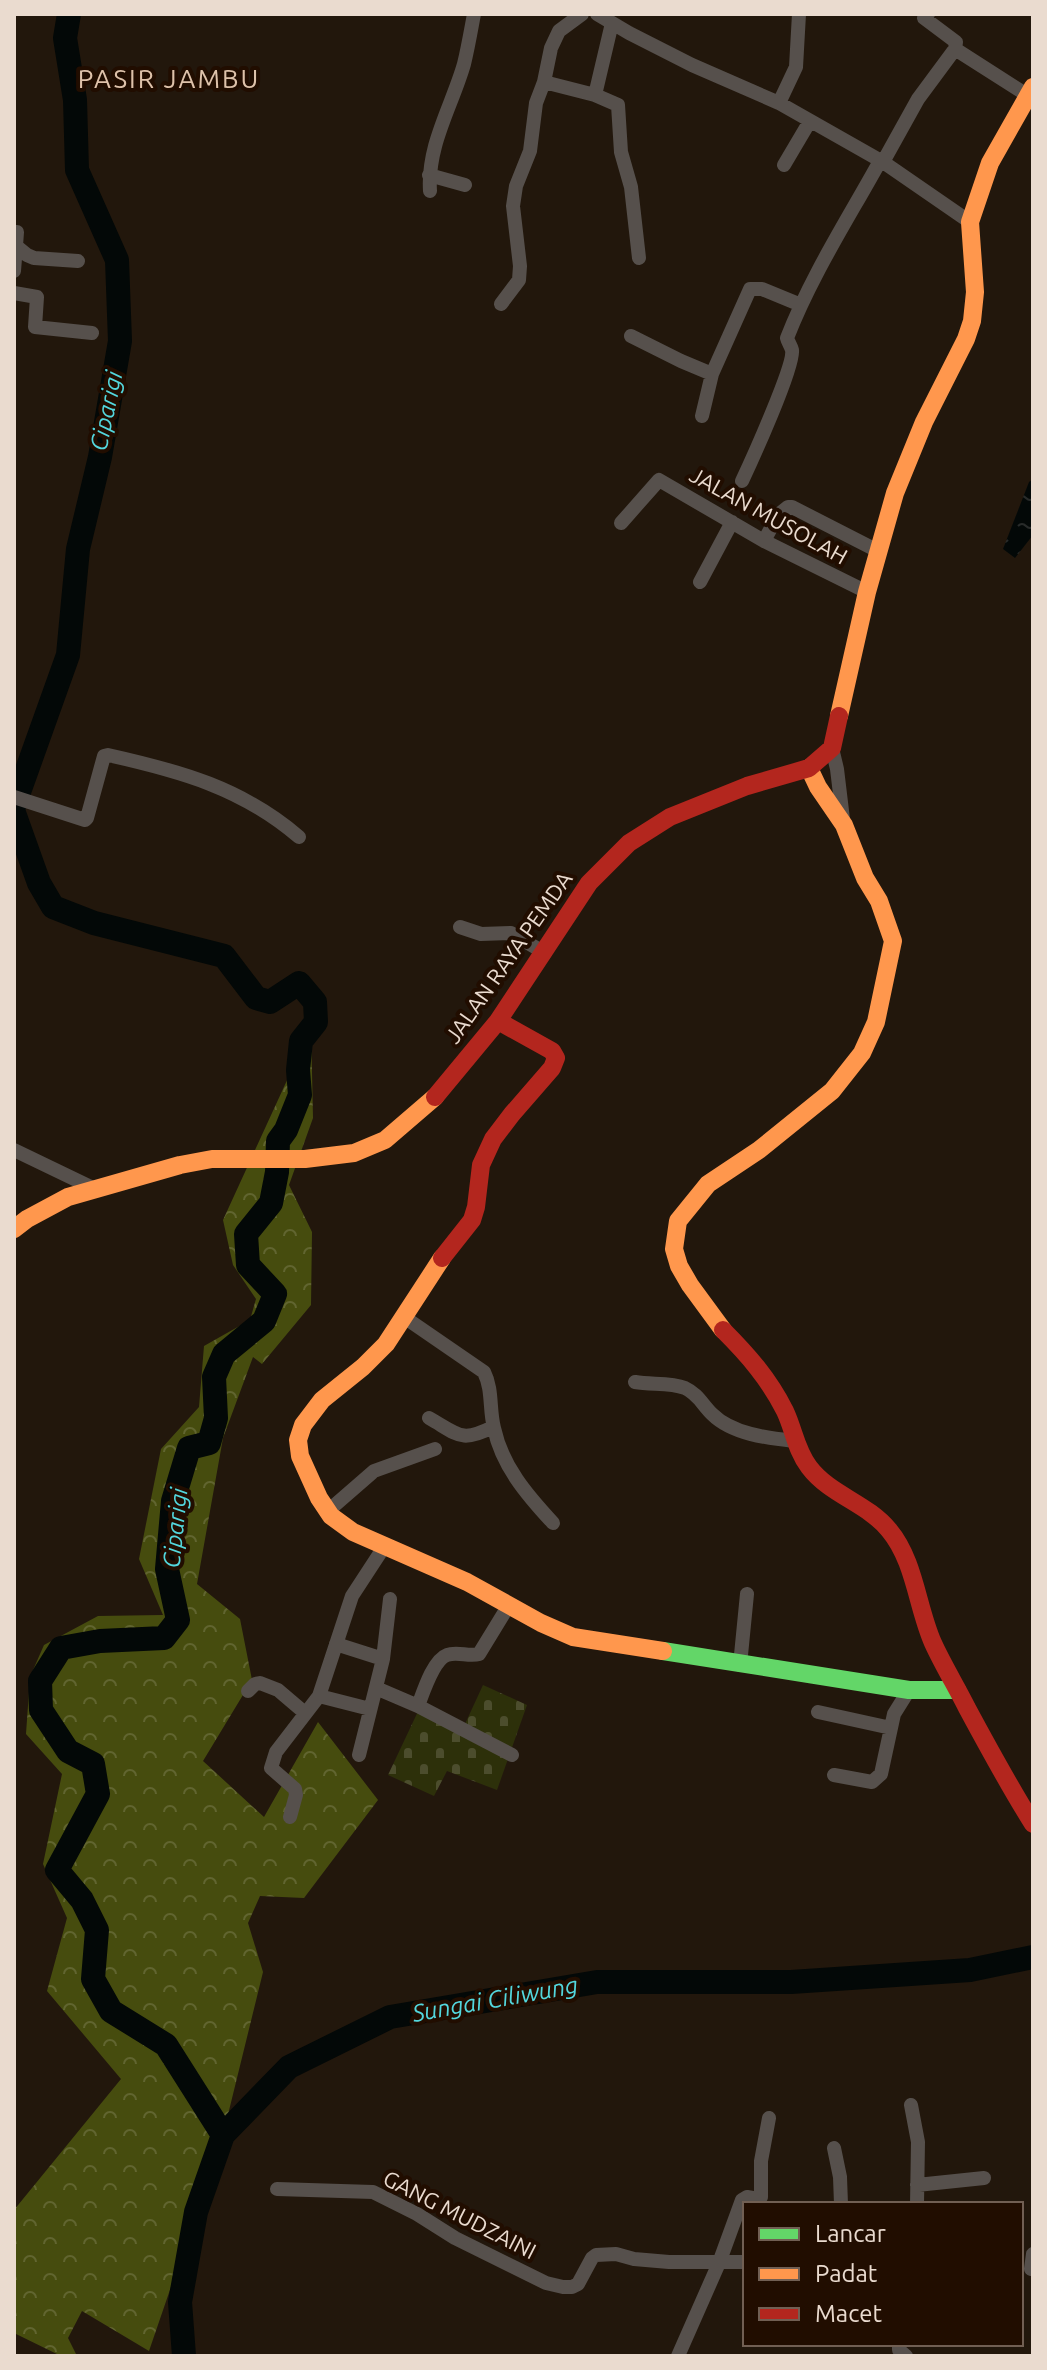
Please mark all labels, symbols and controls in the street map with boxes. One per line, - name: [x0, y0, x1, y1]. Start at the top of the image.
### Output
- district label: PASIR JAMBU: [78, 64, 260, 93]
- water label: Ciparigi: [84, 368, 128, 453]
- street label: JALAN MUSOLAH: [686, 461, 852, 569]
- street label: JALAN RAYA PEMDA: [439, 866, 577, 1048]
- water label: Ciparigi: [157, 1485, 193, 1570]
- water label: Sungai Ciliwung: [409, 1971, 580, 2027]
- street label: GANG MUDZAINI: [379, 2165, 541, 2263]
- legend: [743, 2202, 1023, 2346]
- text: Lancar: [815, 2220, 886, 2247]
- text: Padat: [815, 2260, 878, 2287]
- text: Macet: [815, 2300, 883, 2327]

